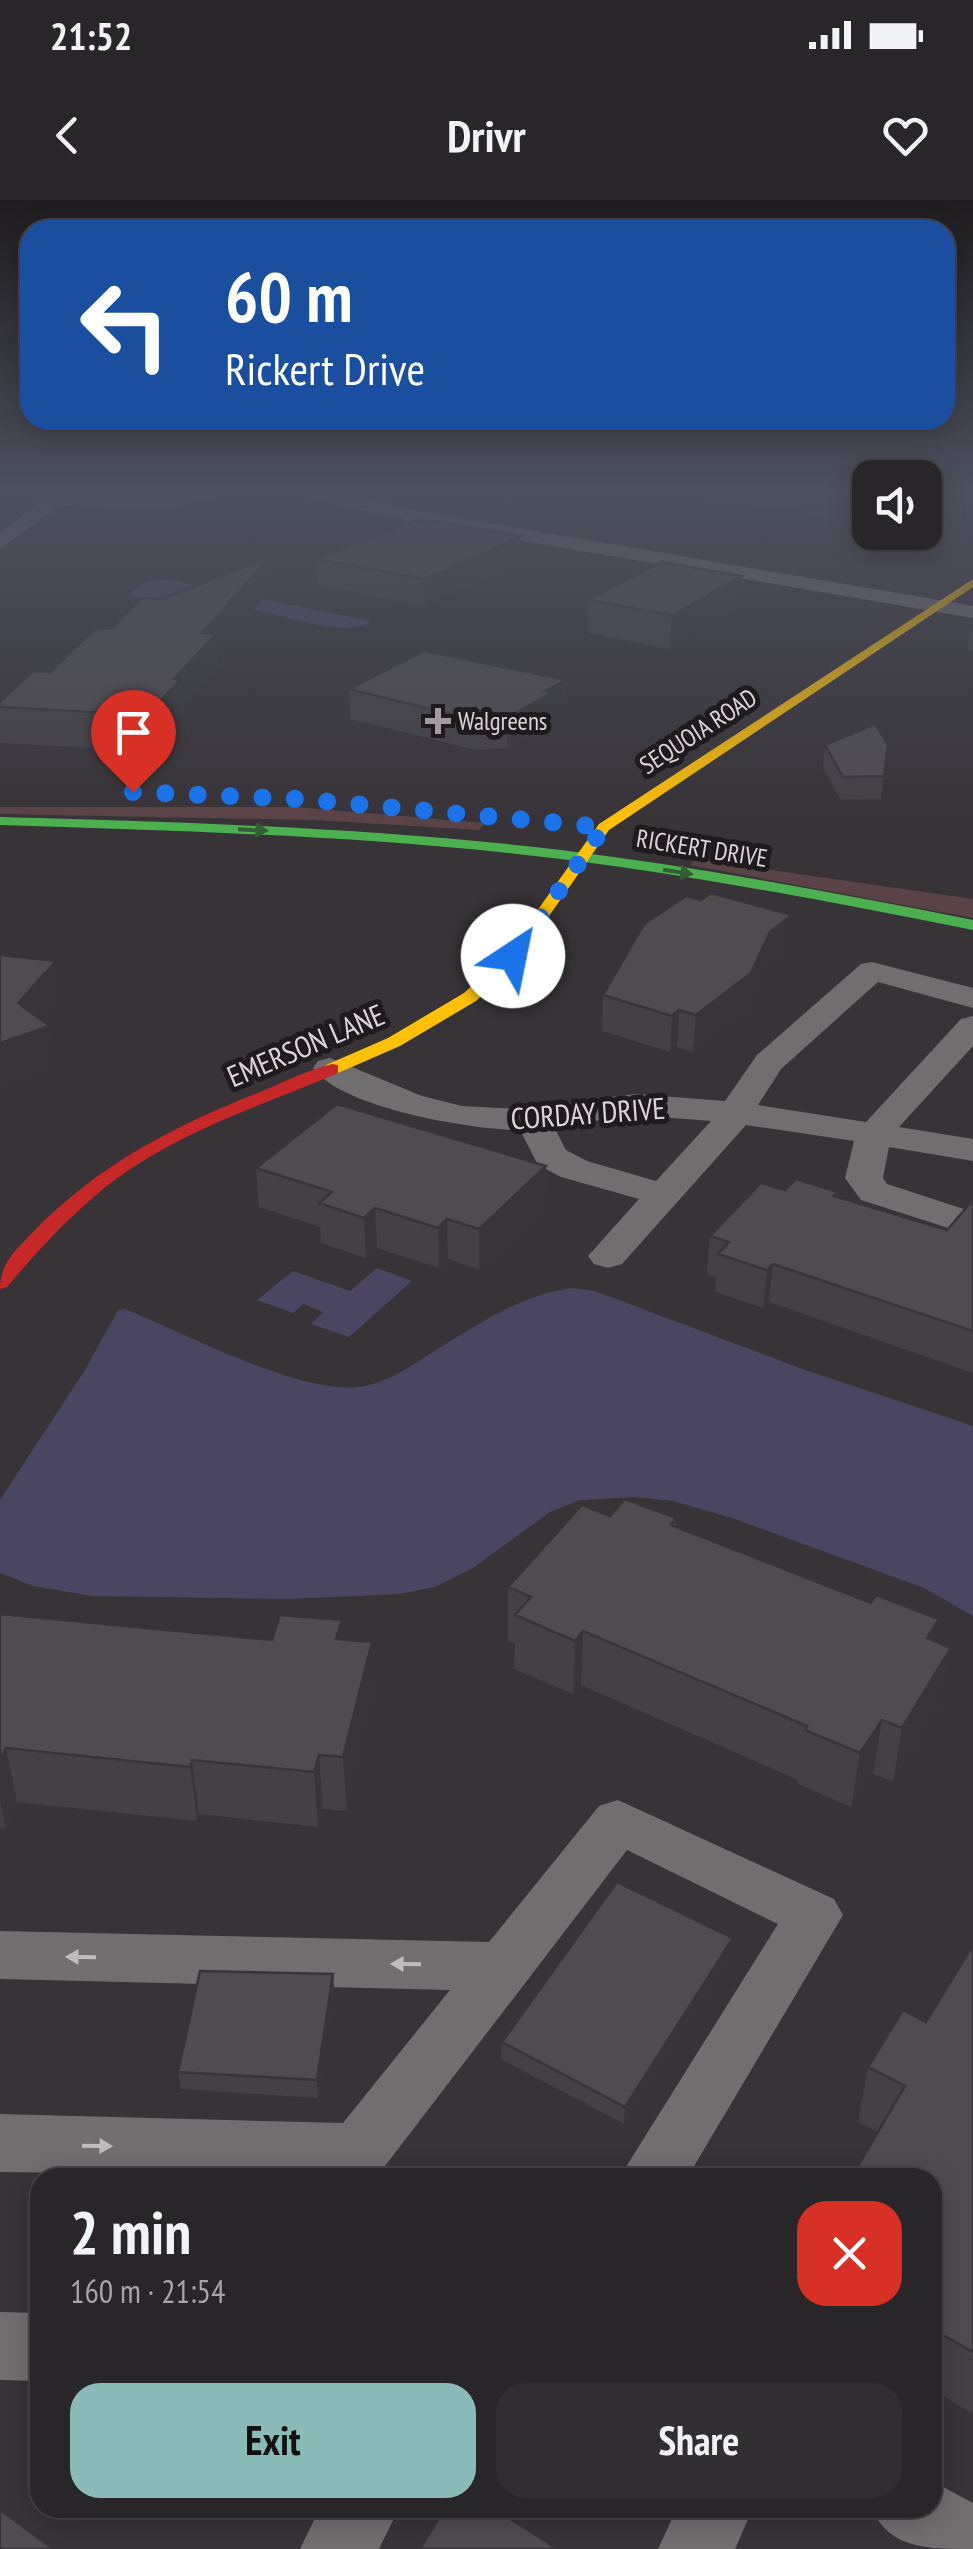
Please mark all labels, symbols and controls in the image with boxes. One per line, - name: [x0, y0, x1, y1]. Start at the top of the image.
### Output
- text: 21:52: [50, 11, 132, 60]
- text: Drivr: [447, 106, 526, 164]
- icon: back: [40, 108, 95, 163]
- icon: heart: [878, 108, 933, 163]
- text: 60 m: [225, 251, 353, 341]
- icon: left: [60, 260, 190, 390]
- text: Rickert Drive: [225, 339, 425, 397]
- map controls: [852, 460, 942, 550]
- button: sound: [852, 460, 942, 550]
- street label: SEQUOIA ROAD: [633, 681, 763, 781]
- pin: [91, 690, 176, 793]
- icon: arrive: [106, 705, 161, 760]
- place label: Walgreens: [458, 705, 547, 737]
- marker: Walgreens: [427, 710, 449, 732]
- one-way arrow: [238, 822, 270, 838]
- street label: RICKERT DRIVE: [634, 822, 770, 874]
- one-way arrow: [663, 865, 695, 880]
- position arrow: [461, 904, 565, 1008]
- street label: EMERSON LANE: [221, 994, 390, 1095]
- street label: CORDAY DRIVE: [509, 1088, 666, 1137]
- one-way arrow: [64, 1949, 96, 1965]
- one-way arrow: [389, 1956, 421, 1972]
- one-way arrow: [82, 2138, 114, 2154]
- text: 2 min: [70, 2193, 191, 2271]
- button: close: [797, 2201, 902, 2306]
- text: 160 m · 21:54: [70, 2270, 225, 2312]
- button: Exit: [70, 2383, 476, 2498]
- button: Share: [496, 2383, 902, 2498]

